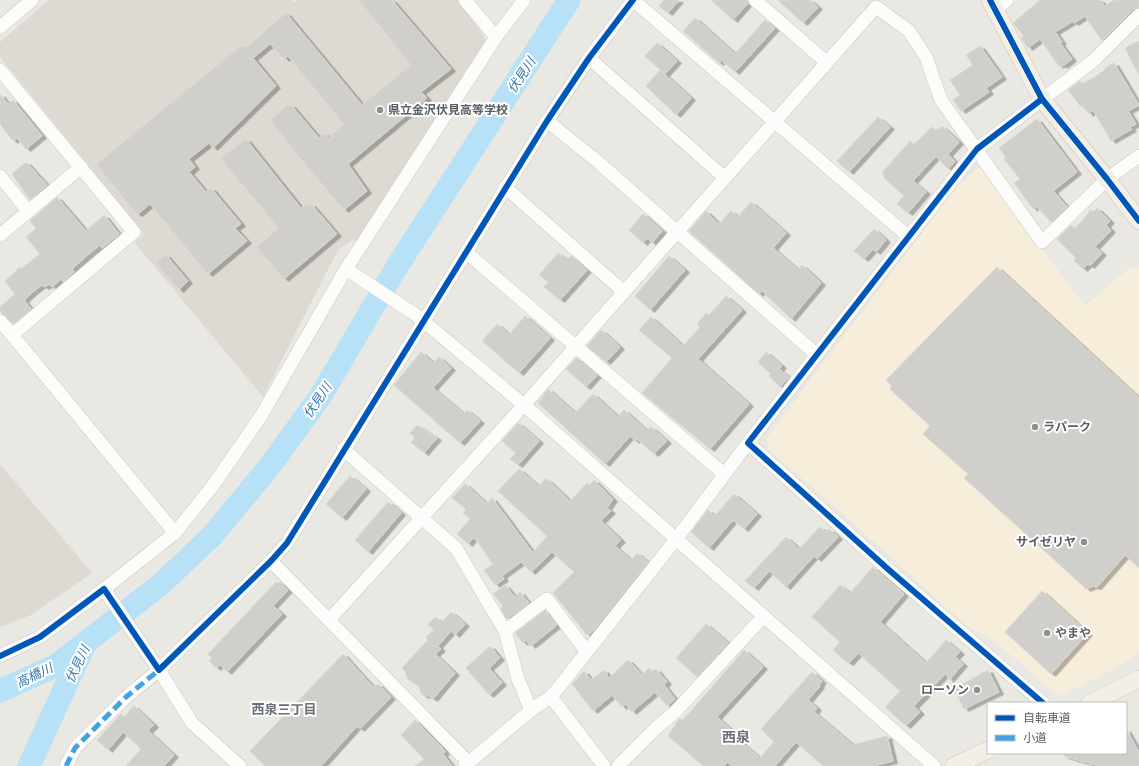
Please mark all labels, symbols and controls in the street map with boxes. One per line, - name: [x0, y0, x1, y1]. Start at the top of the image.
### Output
- water label: 伏見川: [505, 54, 541, 97]
- place label: 県立金沢伏見高等学校: [388, 103, 508, 119]
- marker: 県立金沢伏見高等学校: [375, 105, 385, 115]
- water label: 伏見川: [301, 379, 337, 422]
- place label: ラパーク: [1043, 420, 1091, 436]
- marker: ラパーク: [1030, 422, 1040, 432]
- place label: サイゼリヤ: [1016, 535, 1076, 551]
- marker: サイゼリヤ: [1079, 537, 1089, 547]
- place label: やまや: [1055, 626, 1091, 642]
- marker: やまや: [1042, 628, 1052, 638]
- water label: 伏見川: [63, 642, 95, 686]
- water label: 高橋川: [14, 660, 58, 693]
- place label: ローソン: [921, 683, 969, 699]
- marker: ローソン: [972, 685, 982, 695]
- district label: 西泉三丁目: [251, 702, 317, 719]
- legend: [987, 702, 1127, 754]
- text: 自転車道: [1023, 711, 1071, 727]
- district label: 西泉: [722, 729, 750, 747]
- text: 小道: [1023, 731, 1047, 747]

